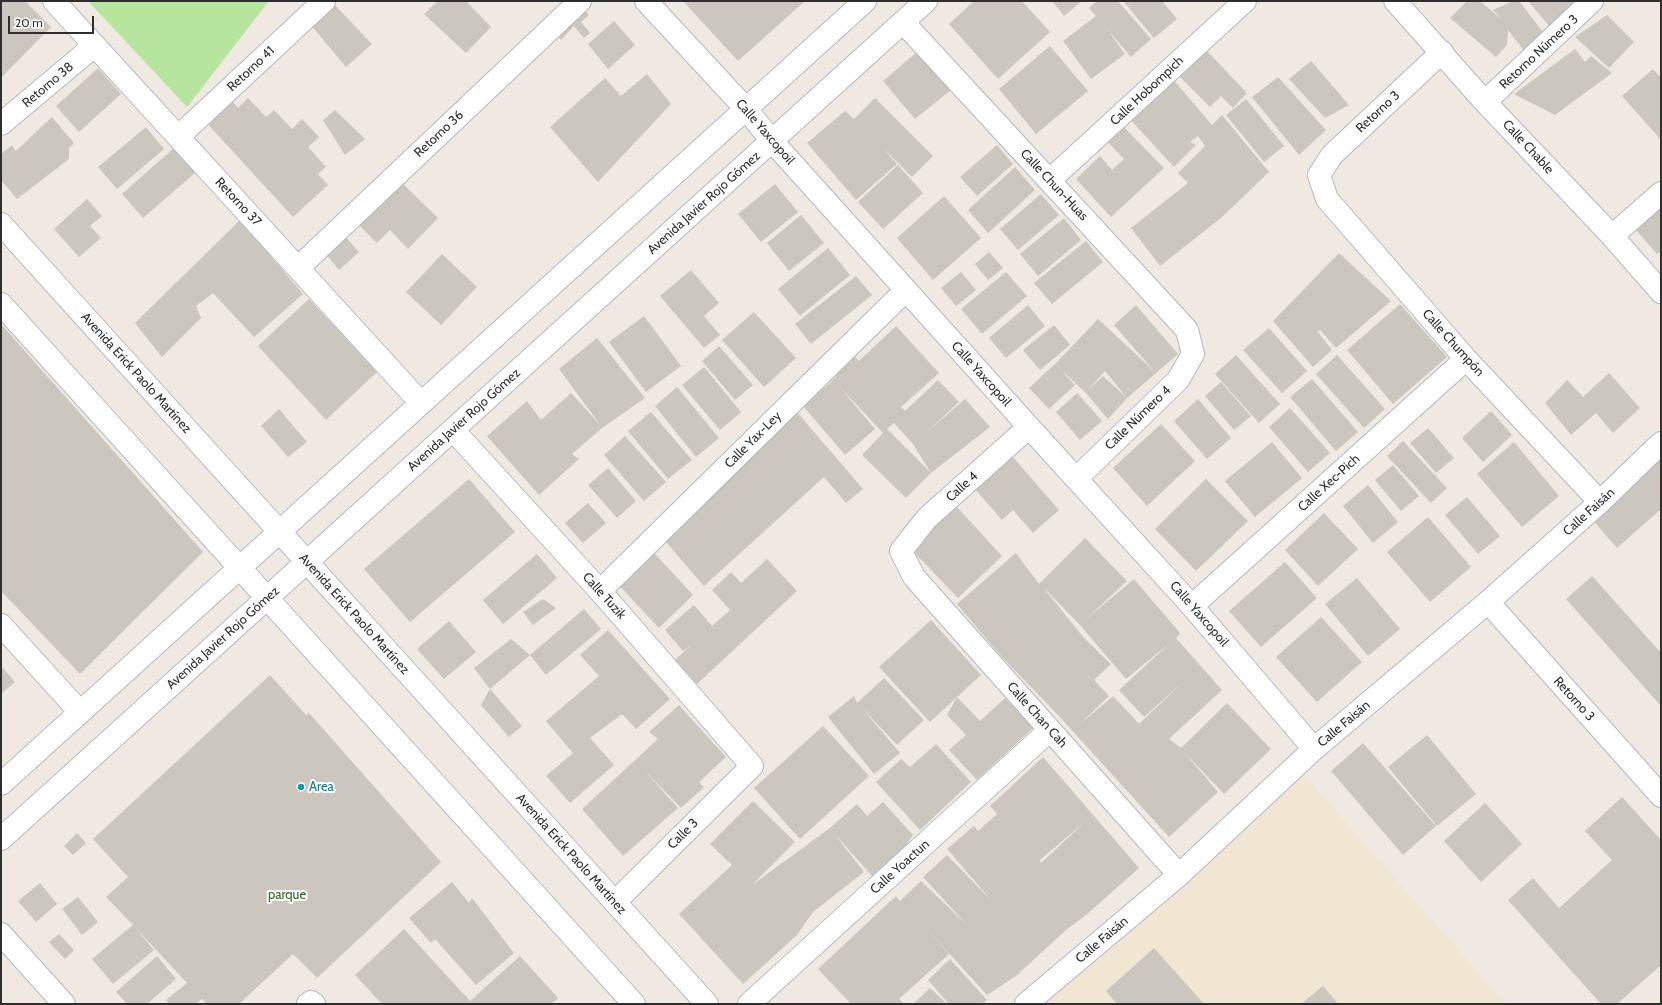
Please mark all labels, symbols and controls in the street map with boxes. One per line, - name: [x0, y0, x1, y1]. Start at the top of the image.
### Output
- scale bar: [10, 8, 96, 34]
- street label: Retorno Número 3: [1496, 11, 1582, 93]
- text: 20 m: [15, 15, 43, 30]
- street label: Retorno 41: [224, 43, 278, 95]
- street label: Calle Hobompich: [1107, 53, 1187, 129]
- street label: Retorno 38: [19, 59, 77, 111]
- street label: Retorno 3: [1353, 88, 1403, 136]
- street label: Calle Yaxcopoil: [732, 96, 798, 168]
- street label: Retorno 36: [411, 107, 467, 161]
- street label: Calle Chable: [1499, 117, 1557, 177]
- street label: Calle Chun-Huas: [1017, 146, 1091, 224]
- street label: Avenida Javier Rojo Gómez: [644, 148, 764, 258]
- street label: Retorno 37: [212, 174, 264, 230]
- street label: Calle Chumpón: [1419, 306, 1487, 380]
- street label: Avenida Erick Paolo Martínez: [78, 309, 194, 437]
- street label: Calle Yaxcopoil: [948, 338, 1014, 410]
- street label: Avenida Javier Rojo Gómez: [404, 365, 524, 475]
- street label: Calle Número 4: [1102, 383, 1174, 453]
- street label: Calle Yax-Ley: [721, 408, 785, 472]
- street label: Calle Xec-Pich: [1295, 451, 1363, 515]
- street label: Calle 4: [943, 469, 981, 505]
- street label: Calle Faisán: [1560, 485, 1618, 539]
- street label: Avenida Erick Paolo Martínez: [296, 550, 412, 678]
- street label: Calle Tuzik: [579, 570, 629, 622]
- street label: Calle Yaxcopoil: [1166, 578, 1232, 650]
- street label: Avenida Javier Rojo Gómez: [163, 583, 283, 693]
- street label: Retorno 3: [1550, 674, 1598, 724]
- street label: Calle Chan Cah: [1004, 679, 1070, 751]
- street label: Calle Faisán: [1315, 698, 1373, 750]
- place label: Area: [309, 779, 334, 795]
- marker: Area: [296, 782, 306, 792]
- street label: Avenida Erick Paolo Martínez: [513, 790, 629, 918]
- street label: Calle 3: [664, 815, 702, 853]
- street label: Calle Yoactun: [867, 836, 933, 898]
- park label: parque: [268, 887, 306, 903]
- street label: Calle Faisán: [1073, 914, 1131, 966]

